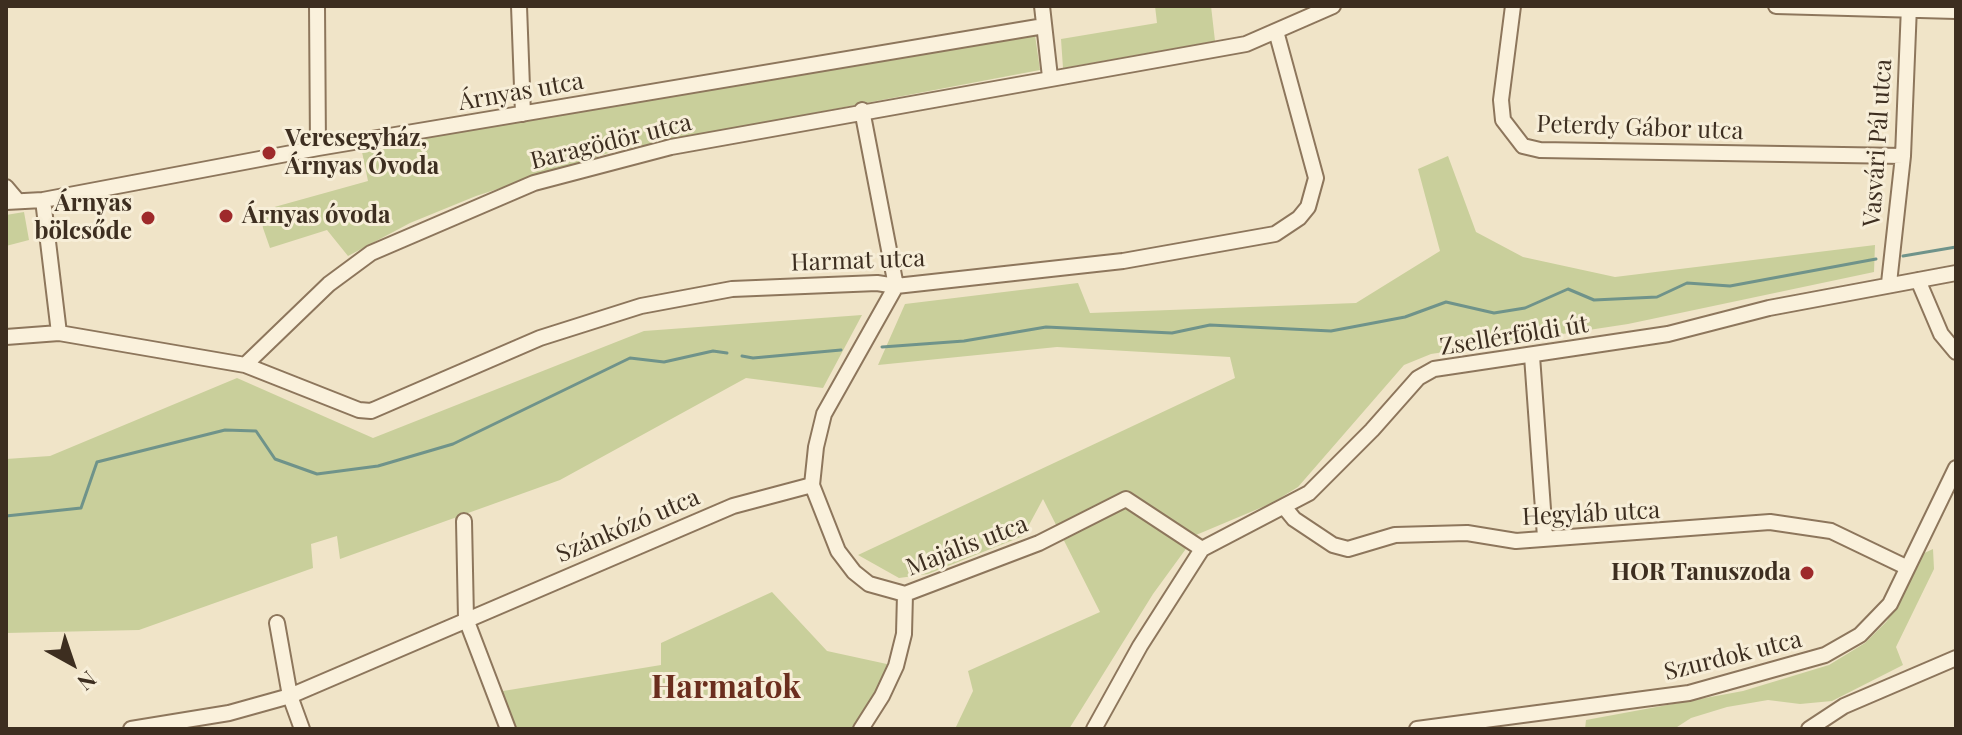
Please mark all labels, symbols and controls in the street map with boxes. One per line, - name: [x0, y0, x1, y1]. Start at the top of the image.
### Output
- street label: Vasvári Pál utca: [1858, 58, 1898, 228]
- street label: Árnyas utca: [456, 67, 586, 117]
- street label: Baragödör utca: [528, 108, 694, 176]
- street label: Peterdy Gábor utca: [1536, 110, 1744, 146]
- place label: Veresegyház, Árnyas Óvoda: [285, 125, 439, 181]
- marker: Veresegyház, Árnyas Óvoda: [260, 144, 278, 162]
- place label: Árnyas bölcsőde: [34, 190, 132, 246]
- place label: Árnyas óvoda: [242, 202, 390, 230]
- marker: Árnyas óvoda: [217, 207, 235, 225]
- marker: Árnyas bölcsőde: [139, 209, 157, 227]
- street label: Harmat utca: [790, 244, 926, 278]
- street label: Zsellérföldi út: [1438, 310, 1590, 362]
- street label: Szánkózó utca: [552, 483, 704, 569]
- street label: Hegyláb utca: [1521, 496, 1661, 532]
- street label: Majális utca: [902, 510, 1032, 582]
- place label: HOR Tanuszoda: [1611, 559, 1791, 587]
- marker: HOR Tanuszoda: [1798, 564, 1816, 582]
- north arrow: [32, 623, 112, 703]
- street label: Szurdok utca: [1661, 625, 1805, 687]
- text: N: [72, 665, 103, 698]
- district label: Harmatok: [651, 669, 801, 707]

